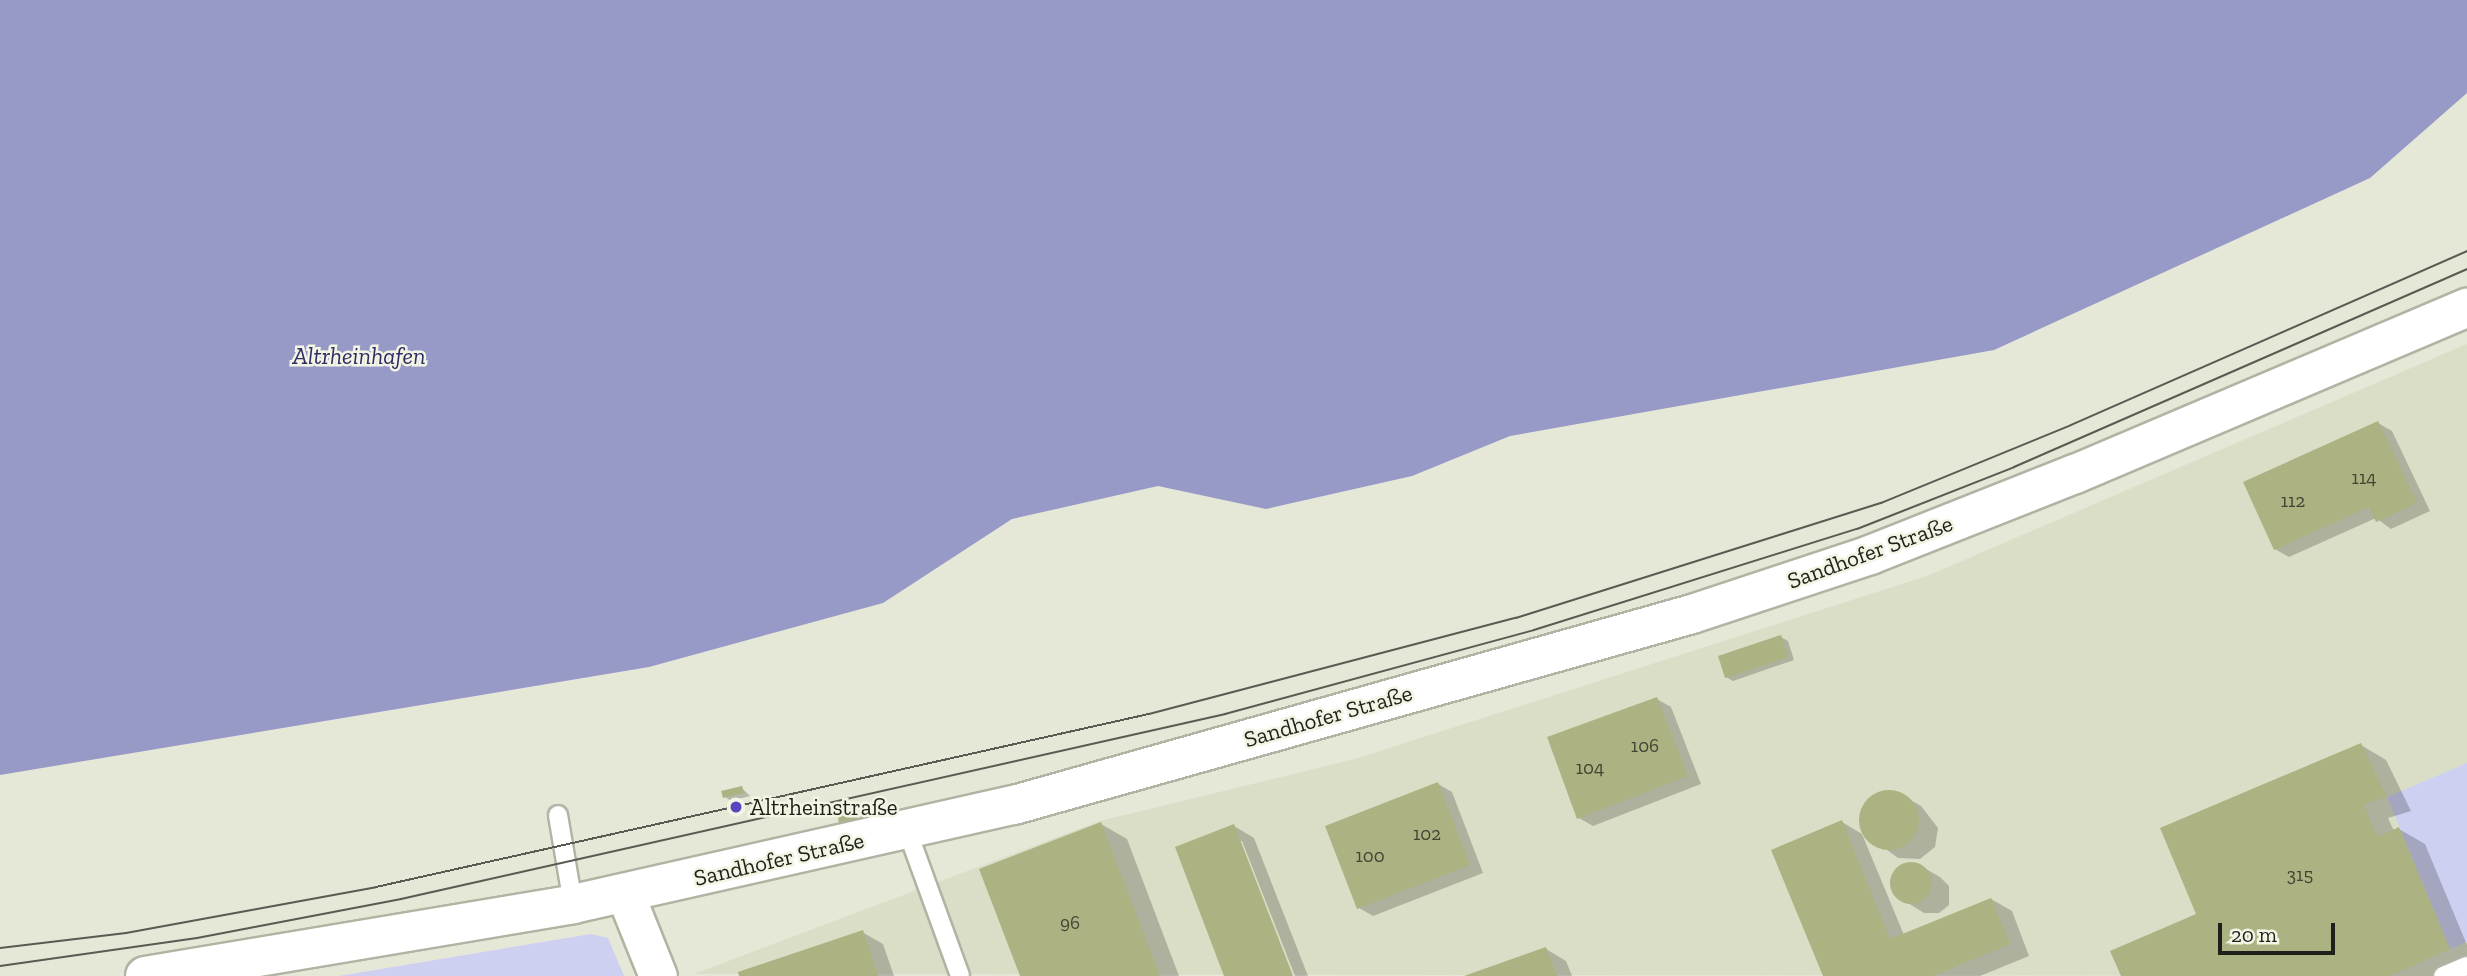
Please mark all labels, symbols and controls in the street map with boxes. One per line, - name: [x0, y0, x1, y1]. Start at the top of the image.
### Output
- water label: Altrheinhafen: [293, 342, 425, 370]
- house number: 114: [2352, 467, 2376, 489]
- house number: 112: [2281, 490, 2305, 512]
- street label: Sandhofer Straße: [1783, 509, 1957, 595]
- street label: Sandhofer Straße: [1241, 679, 1415, 753]
- house number: 106: [1631, 735, 1659, 757]
- house number: 104: [1576, 757, 1604, 779]
- place label: Altrheinstraße: [750, 793, 898, 821]
- marker: Altrheinstraße: [728, 799, 744, 815]
- house number: 102: [1413, 823, 1441, 845]
- street label: Sandhofer Straße: [691, 826, 867, 892]
- house number: 100: [1355, 845, 1385, 867]
- house number: 315: [2287, 864, 2313, 886]
- scale bar: [2222, 909, 2339, 953]
- house number: 96: [1060, 912, 1080, 934]
- text: 20 m: [2231, 922, 2277, 947]

